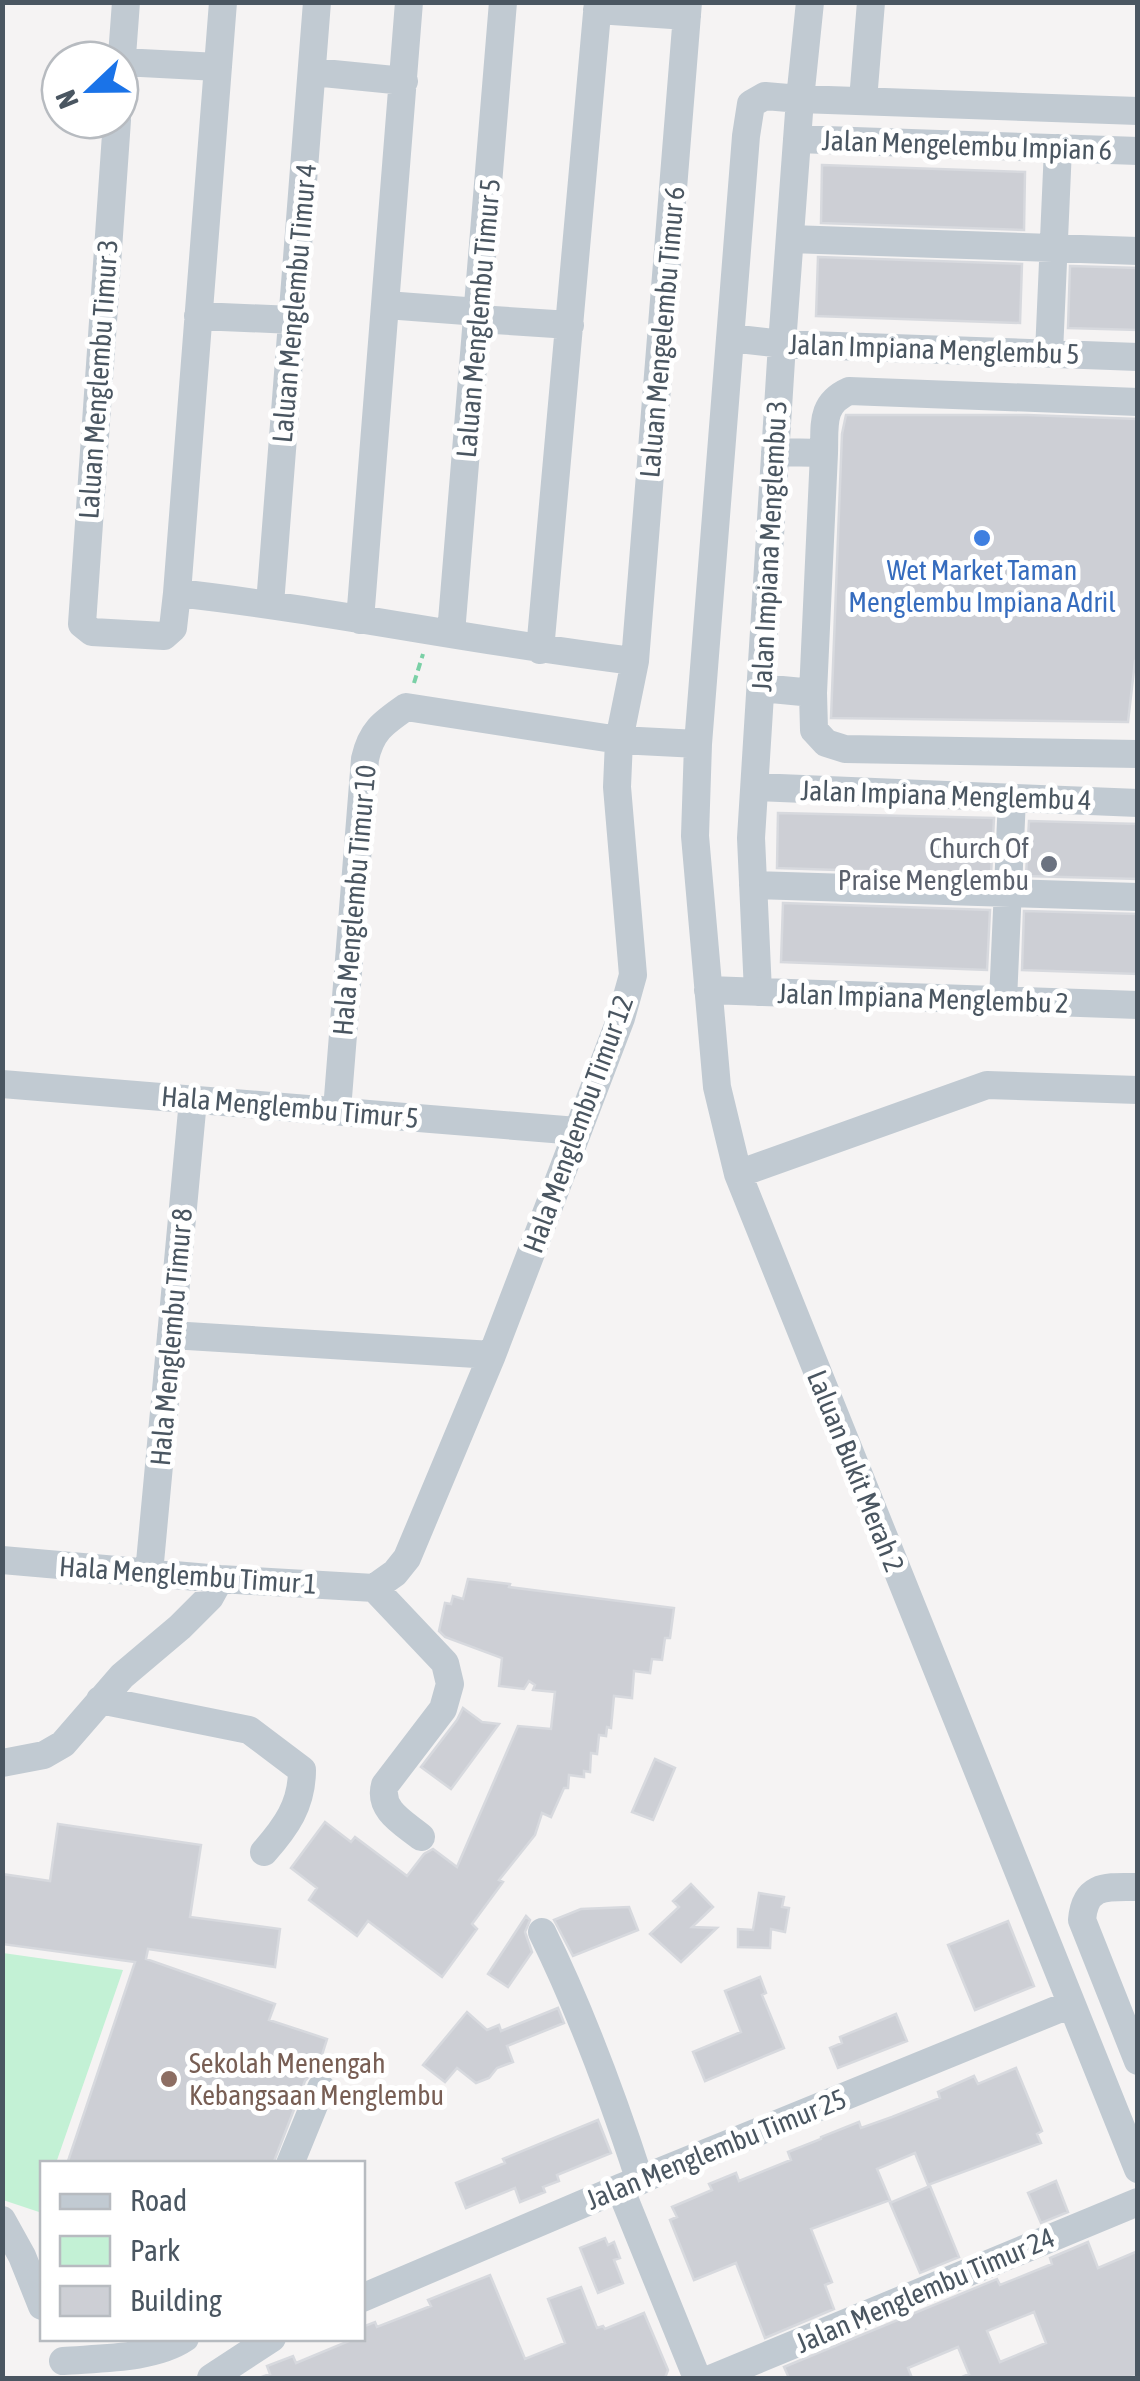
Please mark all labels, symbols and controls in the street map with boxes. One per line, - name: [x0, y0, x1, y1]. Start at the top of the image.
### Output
- north arrow: [40, 40, 140, 140]
- text: N: [49, 86, 85, 113]
- street label: Jalan Mengelembu Impian 6: [821, 124, 1113, 166]
- street label: Laluan Menglembu Timur 4: [266, 162, 322, 444]
- street label: Laluan Menglembu Timur 5: [450, 177, 506, 459]
- street label: Laluan Mengelembu Timur 6: [633, 185, 691, 479]
- street label: Laluan Menglembu Timur 3: [72, 238, 124, 520]
- street label: Jalan Impiana Menglembu 5: [788, 328, 1080, 370]
- street label: Jalan Impiana Menglembu 3: [745, 400, 793, 692]
- marker: Wet Market Taman Menglembu Impiana Adril: [971, 527, 993, 549]
- place label: Wet Market Taman Menglembu Impiana Adril: [848, 554, 1116, 618]
- street label: Hala Menglembu Timur 10: [326, 763, 382, 1037]
- street label: Jalan Impiana Menglembu 4: [800, 774, 1092, 816]
- place label: Church Of Praise Menglembu: [838, 832, 1029, 896]
- marker: Church Of Praise Menglembu: [1038, 853, 1060, 875]
- street label: Jalan Impiana Menglembu 2: [777, 977, 1069, 1019]
- street label: Hala Menglembu Timur 12: [517, 991, 639, 1257]
- street label: Hala Menglembu Timur 5: [160, 1080, 420, 1134]
- street label: Hala Menglembu Timur 8: [144, 1207, 198, 1467]
- street label: Laluan Bukit Merah 2: [801, 1366, 911, 1576]
- street label: Hala Menglembu Timur 1: [58, 1550, 318, 1600]
- place label: Sekolah Menengah Kebangsaan Menglembu: [189, 2047, 444, 2111]
- marker: Sekolah Menengah Kebangsaan Menglembu: [158, 2068, 180, 2090]
- street label: Jalan Menglembu Timur 25: [581, 2082, 851, 2216]
- legend: [40, 2161, 365, 2341]
- text: Road: [130, 2183, 187, 2217]
- street label: Jalan Menglembu Timur 24: [791, 2221, 1059, 2359]
- text: Park: [130, 2233, 180, 2267]
- text: Building: [130, 2283, 222, 2317]

